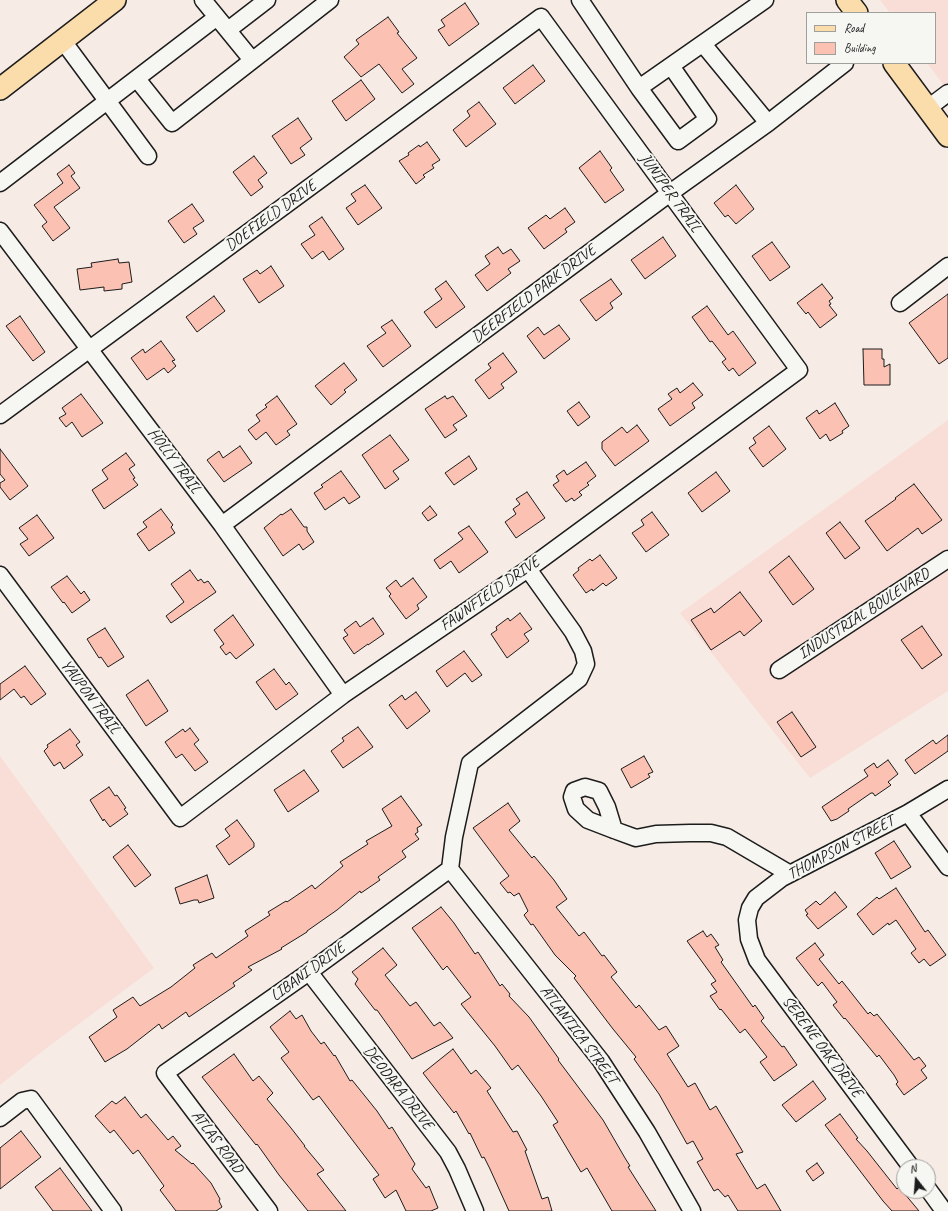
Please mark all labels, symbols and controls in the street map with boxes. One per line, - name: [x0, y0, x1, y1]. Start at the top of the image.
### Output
- legend: [806, 12, 936, 64]
- text: Road: [844, 20, 864, 36]
- text: Building: [844, 40, 876, 56]
- street label: JUNIPER TRAIL: [635, 150, 705, 236]
- street label: DOEFIELD DRIVE: [222, 177, 320, 255]
- street label: DEERFIELD PARK DRIVE: [468, 241, 600, 347]
- street label: HOLLY TRAIL: [143, 424, 205, 498]
- street label: FAWNFIELD DRIVE: [437, 553, 543, 635]
- street label: INDUSTRIAL BOULEVARD: [795, 564, 933, 664]
- street label: YAUPON TRAIL: [56, 656, 124, 738]
- street label: THOMPSON STREET: [784, 812, 898, 884]
- street label: LIBANI DRIVE: [267, 938, 349, 1006]
- street label: ATLANTICA STREET: [536, 982, 622, 1088]
- street label: SERENE OAK DRIVE: [778, 993, 866, 1101]
- street label: DEODARA DRIVE: [359, 1042, 437, 1134]
- street label: ATLAS ROAD: [187, 1107, 247, 1177]
- north arrow: [896, 1159, 936, 1199]
- text: N: [907, 1161, 918, 1176]

